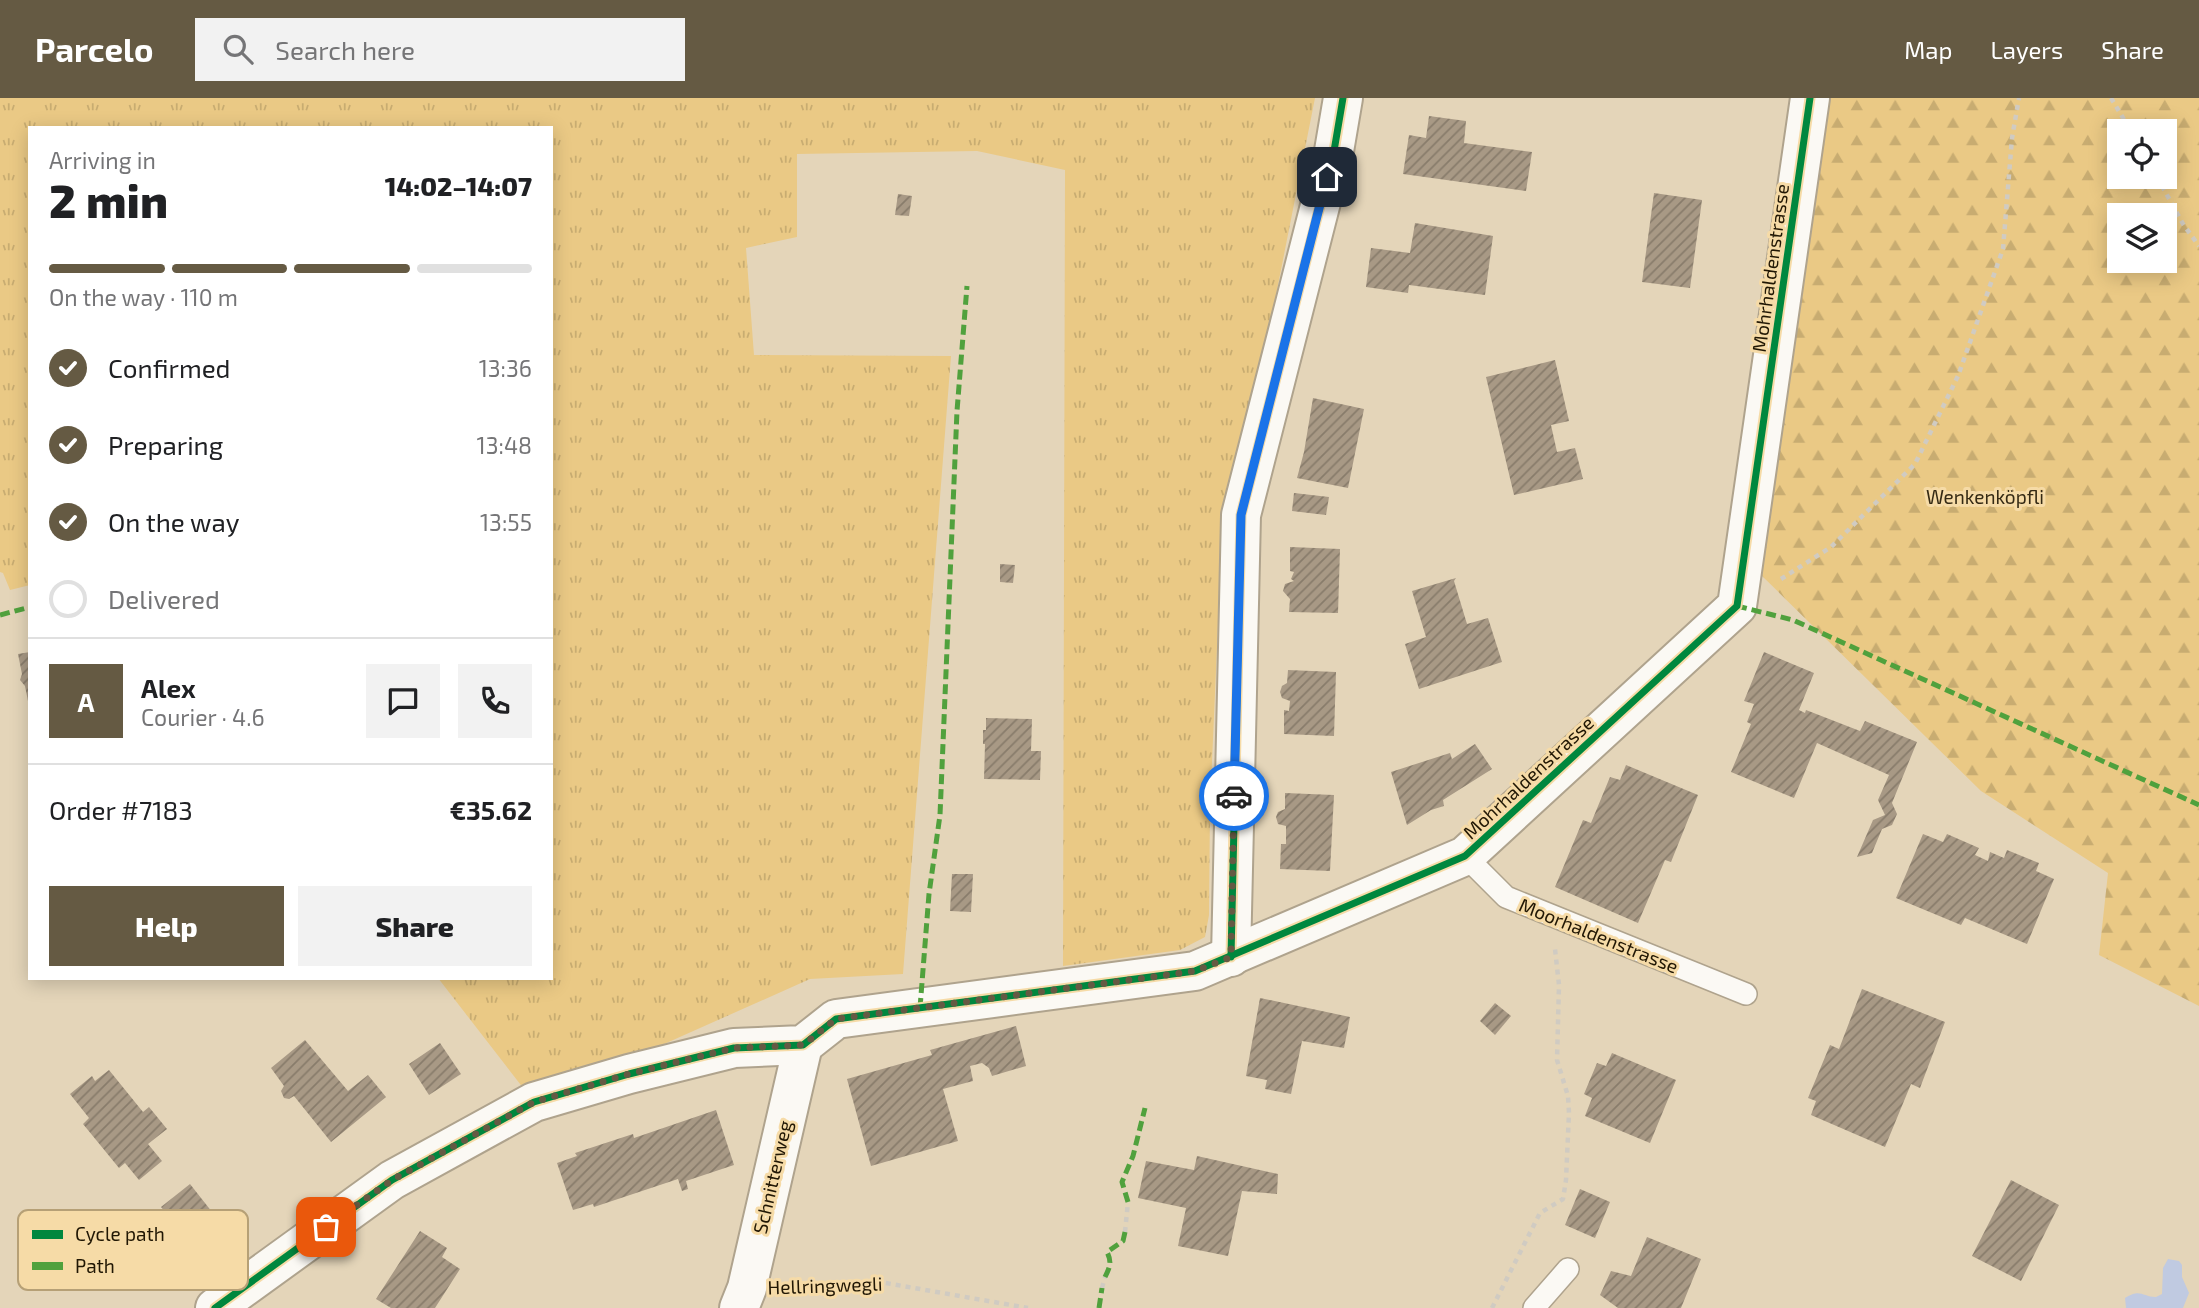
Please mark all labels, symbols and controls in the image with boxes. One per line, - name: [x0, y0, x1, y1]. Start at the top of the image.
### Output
- search box: [195, 18, 685, 81]
- text: Parcelo: [35, 29, 153, 69]
- icon: search: [219, 30, 257, 68]
- text: Search here: [275, 34, 415, 65]
- text: Map: [1904, 35, 1952, 64]
- text: Layers: [1990, 35, 2063, 64]
- text: Share: [2101, 35, 2164, 64]
- map controls: [2107, 119, 2177, 273]
- button: locate: [2107, 119, 2177, 189]
- text: Arriving in: [49, 146, 156, 174]
- pin: [1297, 147, 1357, 207]
- icon: home: [1308, 158, 1346, 196]
- text: 14:02–14:07: [385, 170, 532, 201]
- text: 2 min: [49, 172, 168, 227]
- street label: Mohrhaldenstrasse: [1747, 182, 1793, 354]
- button: layers: [2107, 203, 2177, 273]
- text: On the way · 110 m: [49, 283, 238, 311]
- icon: check: [49, 349, 87, 387]
- text: Confirmed: [108, 352, 231, 383]
- text: 13:36: [479, 354, 532, 382]
- icon: check: [49, 426, 87, 464]
- text: Preparing: [108, 429, 223, 460]
- text: 13:48: [477, 431, 532, 459]
- park label: Wenkenköpfli: [1926, 485, 2044, 508]
- icon: check: [49, 503, 87, 541]
- text: On the way: [108, 506, 239, 537]
- text: 13:55: [480, 508, 532, 536]
- text: Delivered: [108, 583, 220, 614]
- button: chat: [366, 664, 440, 738]
- button: phone: [458, 664, 532, 738]
- text: Alex: [141, 672, 196, 703]
- text: A: [78, 686, 94, 717]
- text: Courier · 4.6: [141, 703, 265, 731]
- street label: Mohrhaldenstrasse: [1458, 711, 1598, 843]
- courier: [1199, 761, 1269, 831]
- icon: car: [1215, 777, 1253, 815]
- text: Order #7183: [49, 794, 193, 825]
- text: €35.62: [449, 794, 532, 825]
- button: Help: [49, 886, 284, 966]
- button: Share: [298, 886, 532, 966]
- street label: Moorhaldenstrasse: [1516, 893, 1682, 977]
- street label: Schnitterweg: [748, 1118, 796, 1236]
- pin: [296, 1197, 356, 1257]
- icon: bag: [307, 1208, 345, 1246]
- legend: [18, 1210, 248, 1290]
- text: Cycle path: [75, 1222, 165, 1245]
- text: Path: [75, 1254, 115, 1277]
- street label: Hellringwegli: [767, 1272, 883, 1298]

